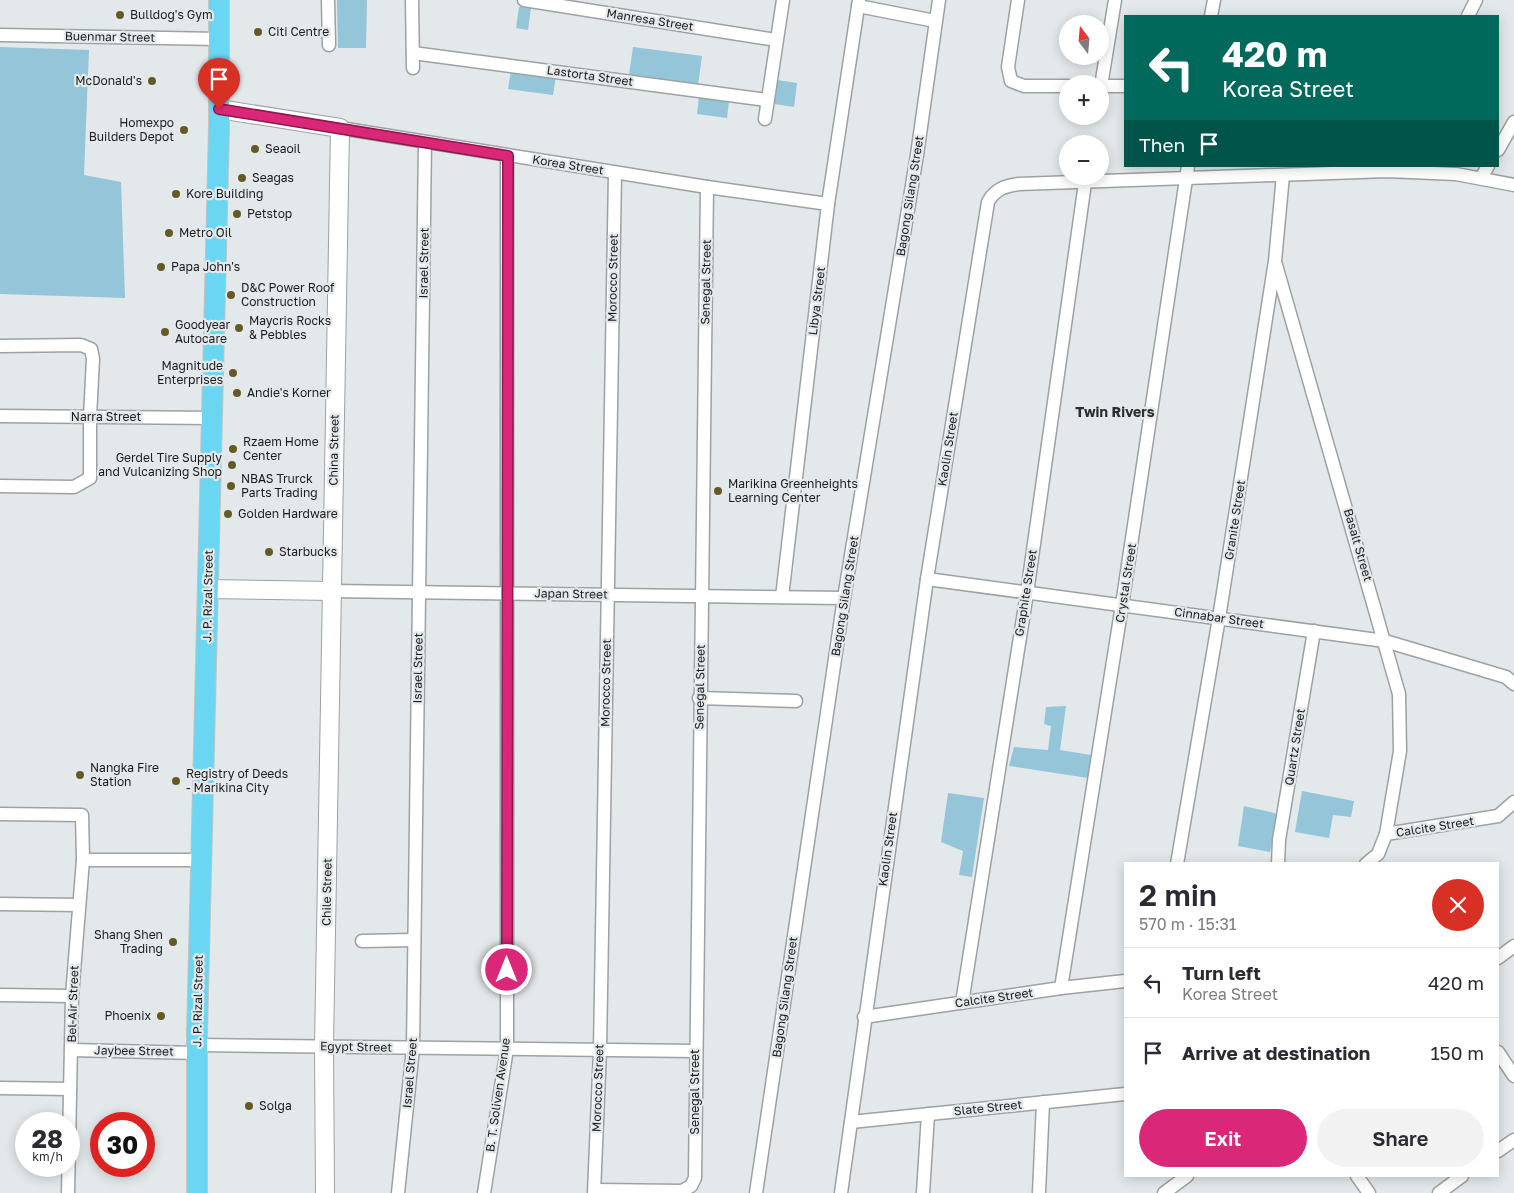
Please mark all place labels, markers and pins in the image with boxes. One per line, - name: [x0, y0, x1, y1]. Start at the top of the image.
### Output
- place label: Bulldog's Gym: [130, 7, 213, 22]
- marker: Bulldog's Gym: [114, 9, 126, 21]
- place label: Citi Centre: [268, 24, 329, 39]
- marker: Citi Centre: [252, 26, 264, 38]
- pin: [198, 58, 240, 109]
- place label: McDonald's: [75, 73, 142, 88]
- marker: McDonald's: [146, 75, 158, 87]
- place label: Homexpo Builders Depot: [89, 115, 174, 144]
- marker: Homexpo Builders Depot: [178, 124, 190, 136]
- place label: Seaoil: [265, 141, 301, 156]
- marker: Seaoil: [249, 143, 261, 155]
- place label: Seagas: [252, 170, 294, 185]
- marker: Seagas: [236, 172, 248, 184]
- place label: Kore Building: [186, 186, 263, 201]
- marker: Kore Building: [170, 188, 182, 200]
- place label: Petstop: [247, 206, 292, 221]
- marker: Petstop: [231, 208, 243, 220]
- place label: Metro Oil: [179, 225, 232, 240]
- marker: Metro Oil: [163, 227, 175, 239]
- place label: Papa John's: [171, 259, 240, 274]
- marker: Papa John's: [155, 261, 167, 273]
- place label: D&C Power Roof Construction: [241, 280, 335, 309]
- marker: D&C Power Roof Construction: [225, 289, 237, 301]
- place label: Maycris Rocks & Pebbles: [249, 313, 331, 342]
- place label: Goodyear Autocare: [175, 317, 230, 346]
- marker: Maycris Rocks & Pebbles: [233, 322, 245, 334]
- marker: Goodyear Autocare: [159, 326, 171, 338]
- place label: Magnitude Enterprises: [157, 358, 223, 387]
- marker: Magnitude Enterprises: [227, 367, 239, 379]
- place label: Andie's Korner: [247, 385, 331, 400]
- marker: Andie's Korner: [231, 387, 243, 399]
- place label: Rzaem Home Center: [243, 434, 319, 463]
- marker: Rzaem Home Center: [227, 443, 239, 455]
- place label: Gerdel Tire Supply and Vulcanizing Shop: [98, 450, 222, 479]
- marker: Gerdel Tire Supply and Vulcanizing Shop: [226, 459, 238, 471]
- place label: NBAS Trurck Parts Trading: [241, 471, 318, 500]
- place label: Marikina Greenheights Learning Center: [728, 476, 858, 505]
- marker: NBAS Trurck Parts Trading: [225, 480, 237, 492]
- marker: Marikina Greenheights Learning Center: [712, 485, 724, 497]
- place label: Golden Hardware: [238, 506, 338, 521]
- marker: Golden Hardware: [222, 508, 234, 520]
- place label: Starbucks: [279, 544, 337, 559]
- marker: Starbucks: [263, 546, 275, 558]
- place label: Nangka Fire Station: [90, 760, 159, 789]
- place label: Registry of Deeds - Marikina City: [186, 766, 288, 795]
- marker: Nangka Fire Station: [74, 769, 86, 781]
- marker: Registry of Deeds - Marikina City: [170, 775, 182, 787]
- place label: Shang Shen Trading: [94, 927, 163, 956]
- marker: Shang Shen Trading: [167, 936, 179, 948]
- place label: Phoenix: [104, 1008, 151, 1023]
- marker: Phoenix: [155, 1010, 167, 1022]
- place label: Solga: [259, 1098, 292, 1113]
- marker: Solga: [243, 1100, 255, 1112]

